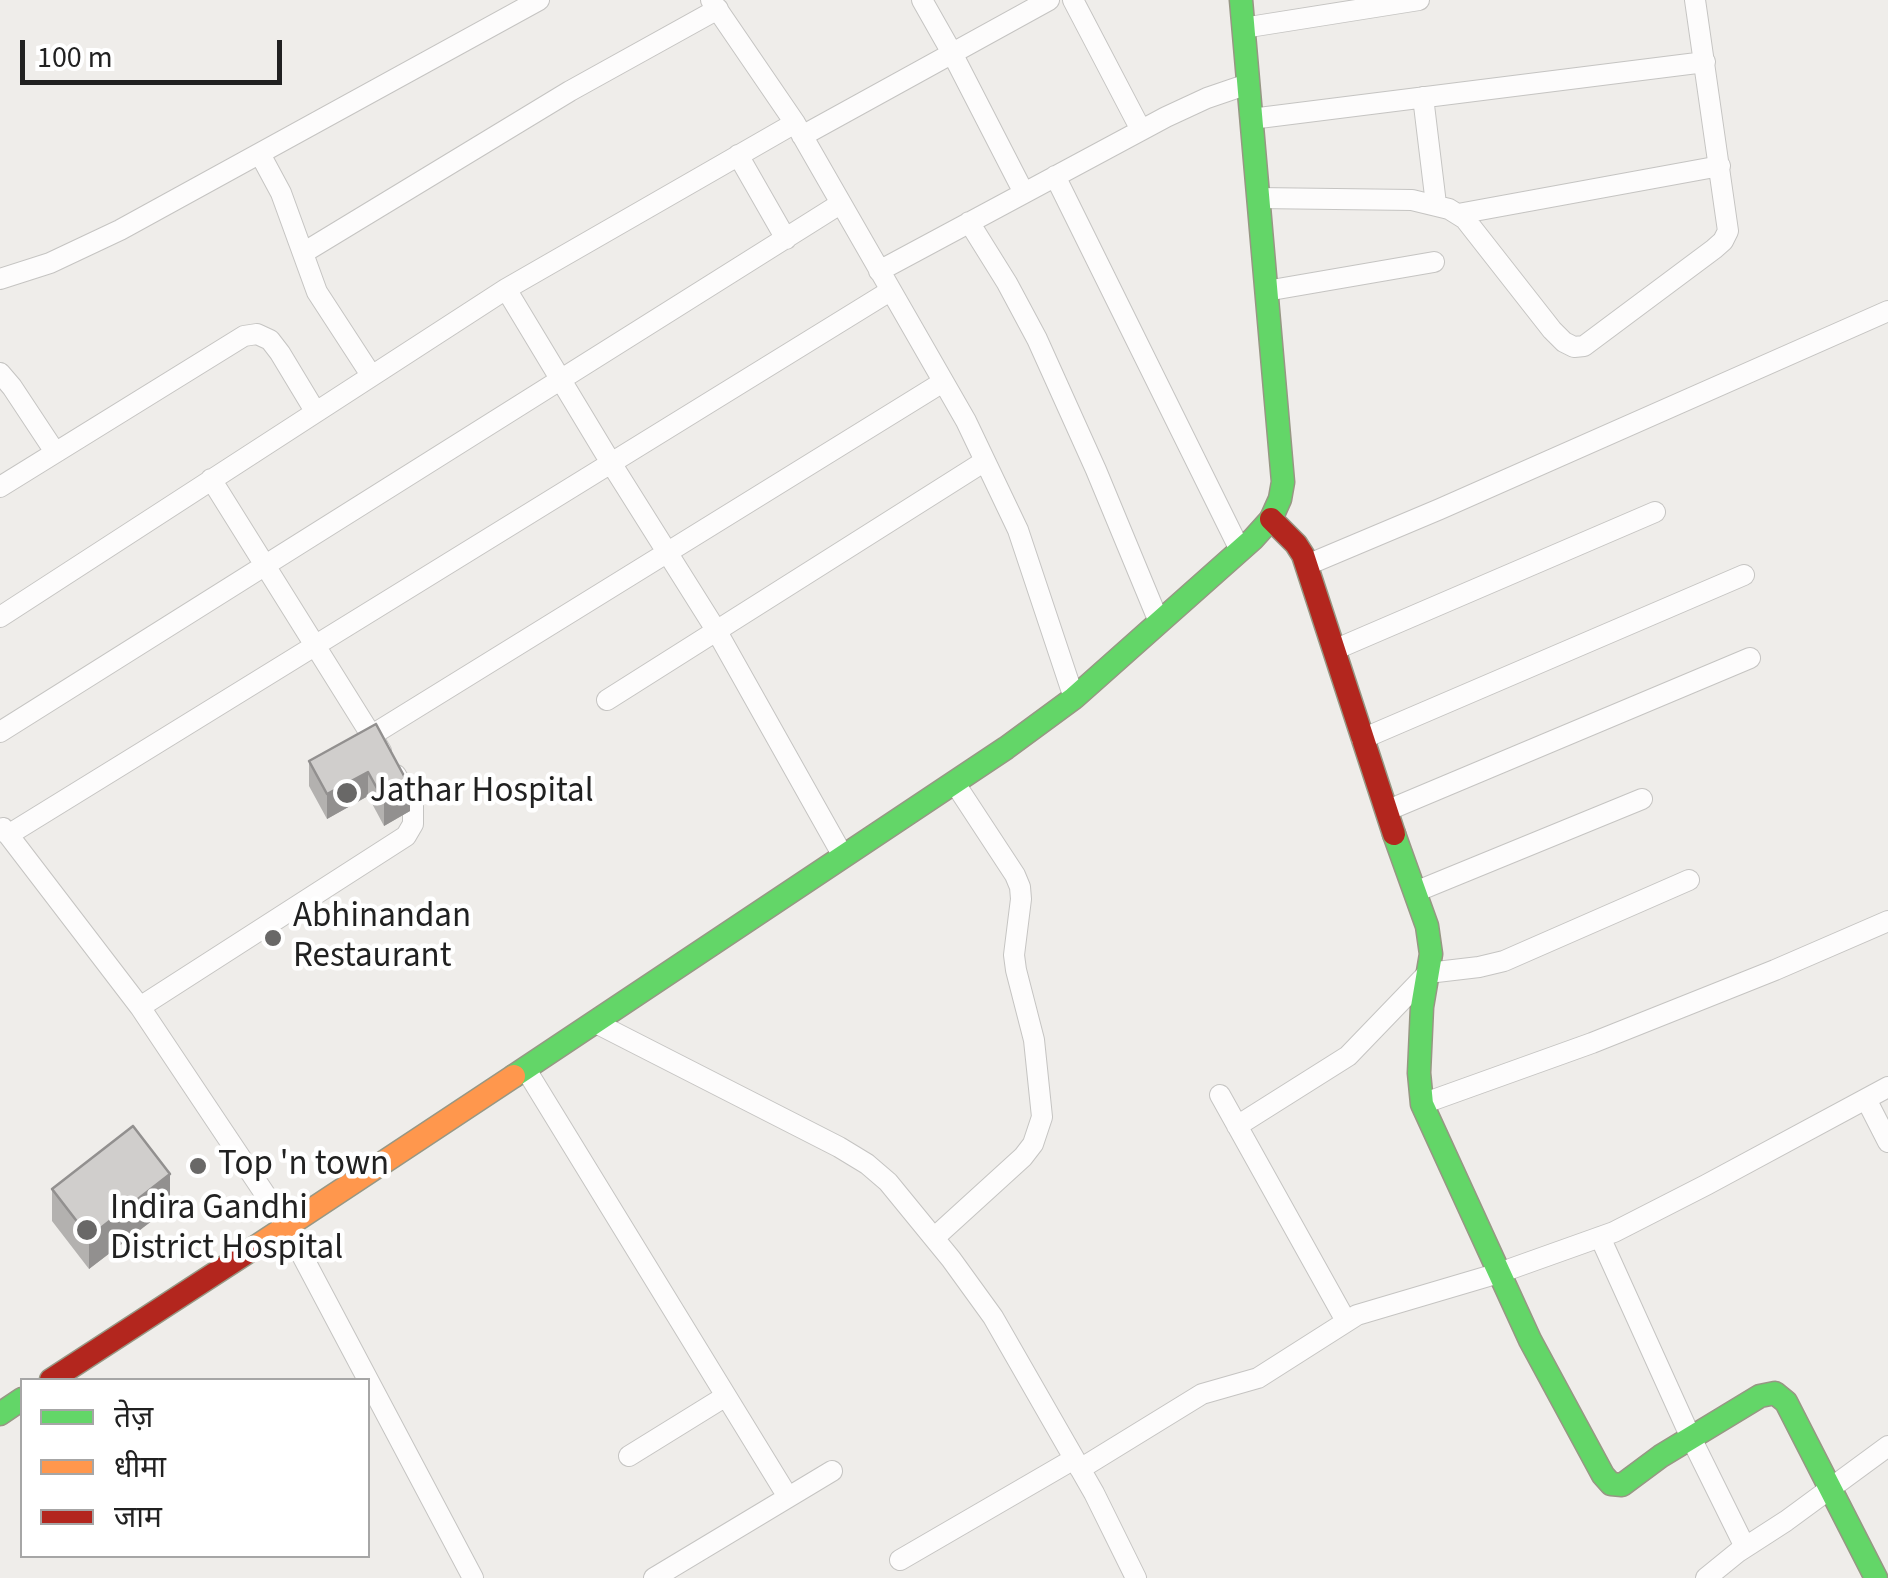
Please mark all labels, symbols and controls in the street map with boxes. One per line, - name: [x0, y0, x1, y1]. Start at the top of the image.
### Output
- scale bar: [25, 20, 288, 82]
- text: 100 m: [37, 36, 113, 79]
- place label: Jathar Hospital: [370, 772, 594, 814]
- marker: Jathar Hospital: [334, 780, 360, 806]
- place label: Abhinandan Restaurant: [293, 897, 471, 979]
- marker: Abhinandan Restaurant: [262, 927, 284, 949]
- place label: Top 'n town: [218, 1145, 389, 1187]
- marker: Top 'n town: [187, 1155, 209, 1177]
- place label: Indira Gandhi District Hospital: [110, 1189, 343, 1271]
- marker: Indira Gandhi District Hospital: [74, 1217, 100, 1243]
- legend: [20, 1378, 370, 1558]
- text: तेज़: [114, 1396, 153, 1439]
- text: धीमा: [114, 1446, 166, 1489]
- text: जाम: [114, 1496, 162, 1539]

